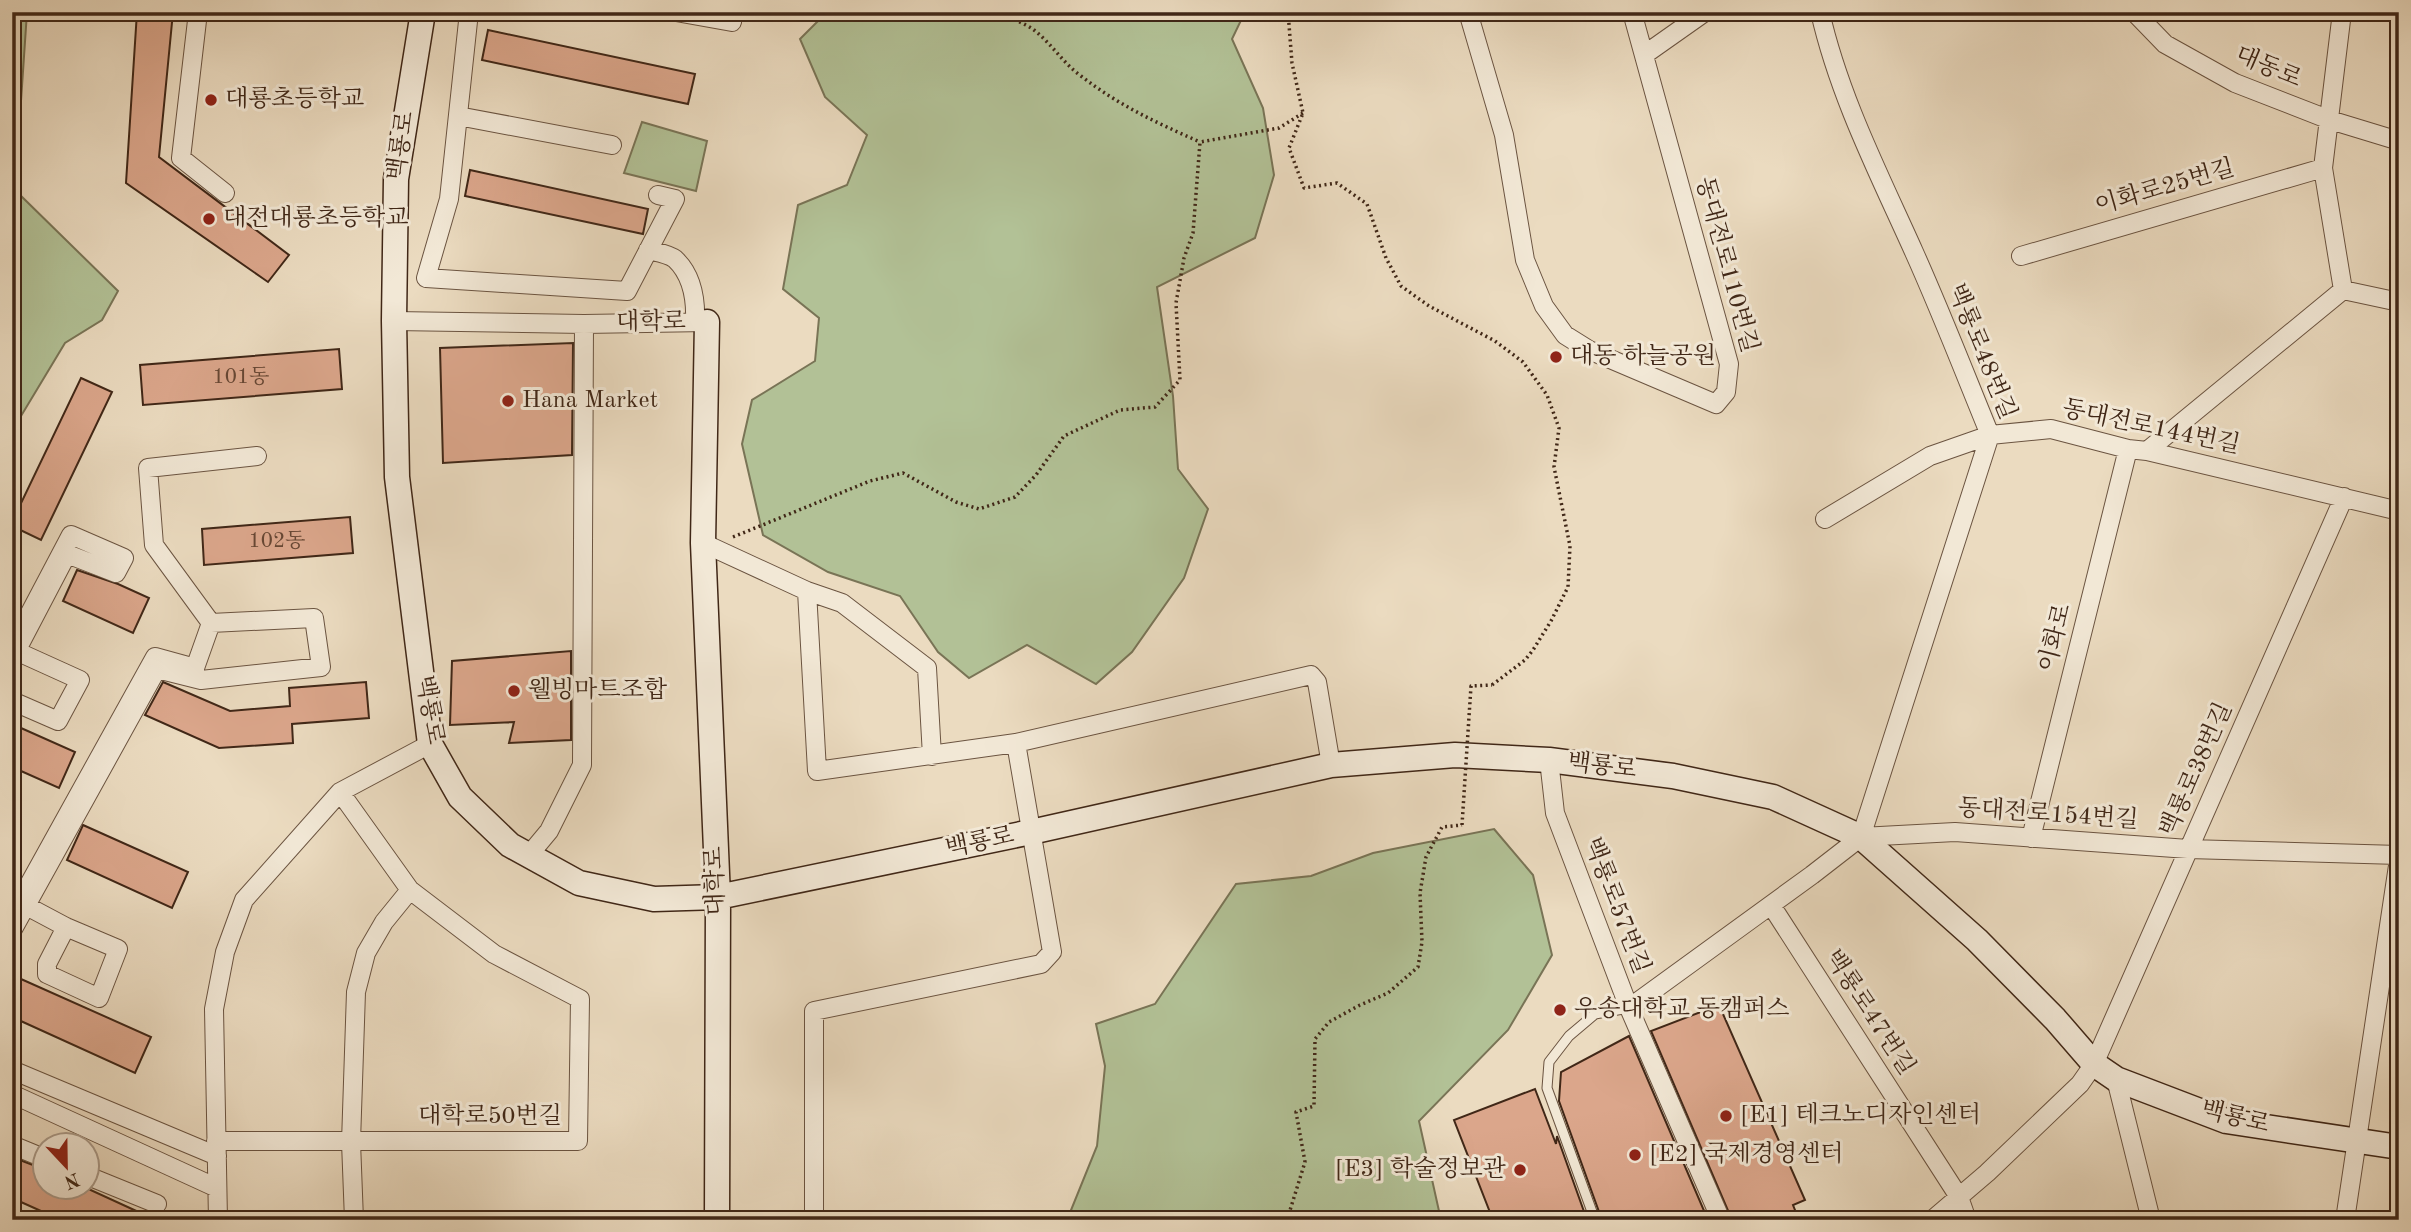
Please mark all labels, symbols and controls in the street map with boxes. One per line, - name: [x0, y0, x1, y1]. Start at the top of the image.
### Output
- street label: 대동로: [2231, 42, 2305, 93]
- place label: 대룡초등학교: [225, 86, 364, 112]
- marker: 대룡초등학교: [203, 92, 219, 108]
- street label: 백룡로: [383, 110, 419, 182]
- street label: 이화로25번길: [2092, 155, 2237, 219]
- street label: 동대전로110번길: [1691, 174, 1763, 355]
- place label: 대전대룡초등학교: [223, 205, 408, 231]
- marker: 대전대룡초등학교: [201, 211, 217, 227]
- street label: 백룡로48번길: [1943, 280, 2021, 423]
- street label: 대학로: [616, 308, 686, 336]
- place label: 대동 하늘공원: [1570, 343, 1716, 369]
- marker: 대동 하늘공원: [1548, 349, 1564, 365]
- house number: 101동: [213, 366, 269, 388]
- place label: Hana Market: [522, 389, 658, 413]
- marker: Hana Market: [500, 393, 516, 409]
- street label: 동대전로144번길: [2060, 396, 2242, 459]
- house number: 102동: [249, 530, 305, 552]
- street label: 이화로: [2034, 601, 2076, 675]
- street label: 백룡로: [411, 673, 449, 746]
- place label: 웰빙마트조합: [528, 677, 667, 703]
- marker: 웰빙마트조합: [506, 683, 522, 699]
- street label: 백룡로38번길: [2155, 699, 2237, 841]
- street label: 백룡로: [1566, 749, 1638, 783]
- street label: 동대전로154번길: [1957, 795, 2139, 833]
- street label: 백룡로: [943, 822, 1017, 862]
- street label: 백룡로57번길: [1579, 834, 1655, 977]
- street label: 대학로: [701, 846, 729, 916]
- street label: 백룡로47번길: [1820, 945, 1920, 1080]
- place label: 우송대학교 동캠퍼스: [1574, 995, 1789, 1022]
- marker: 우송대학교 동캠퍼스: [1552, 1002, 1568, 1018]
- street label: 백룡로: [2198, 1096, 2272, 1138]
- place label: [E1] 테크노디자인센터: [1740, 1102, 1981, 1128]
- street label: 대학로50번길: [418, 1103, 562, 1129]
- marker: [E1] 테크노디자인센터: [1718, 1108, 1734, 1124]
- north arrow: [32, 1130, 102, 1200]
- place label: [E2] 국제경영센터: [1649, 1141, 1844, 1167]
- marker: [E2] 국제경영센터: [1627, 1147, 1643, 1163]
- place label: [E3] 학술정보관: [1335, 1155, 1506, 1182]
- marker: [E3] 학술정보관: [1512, 1162, 1528, 1178]
- text: N: [61, 1168, 82, 1191]

